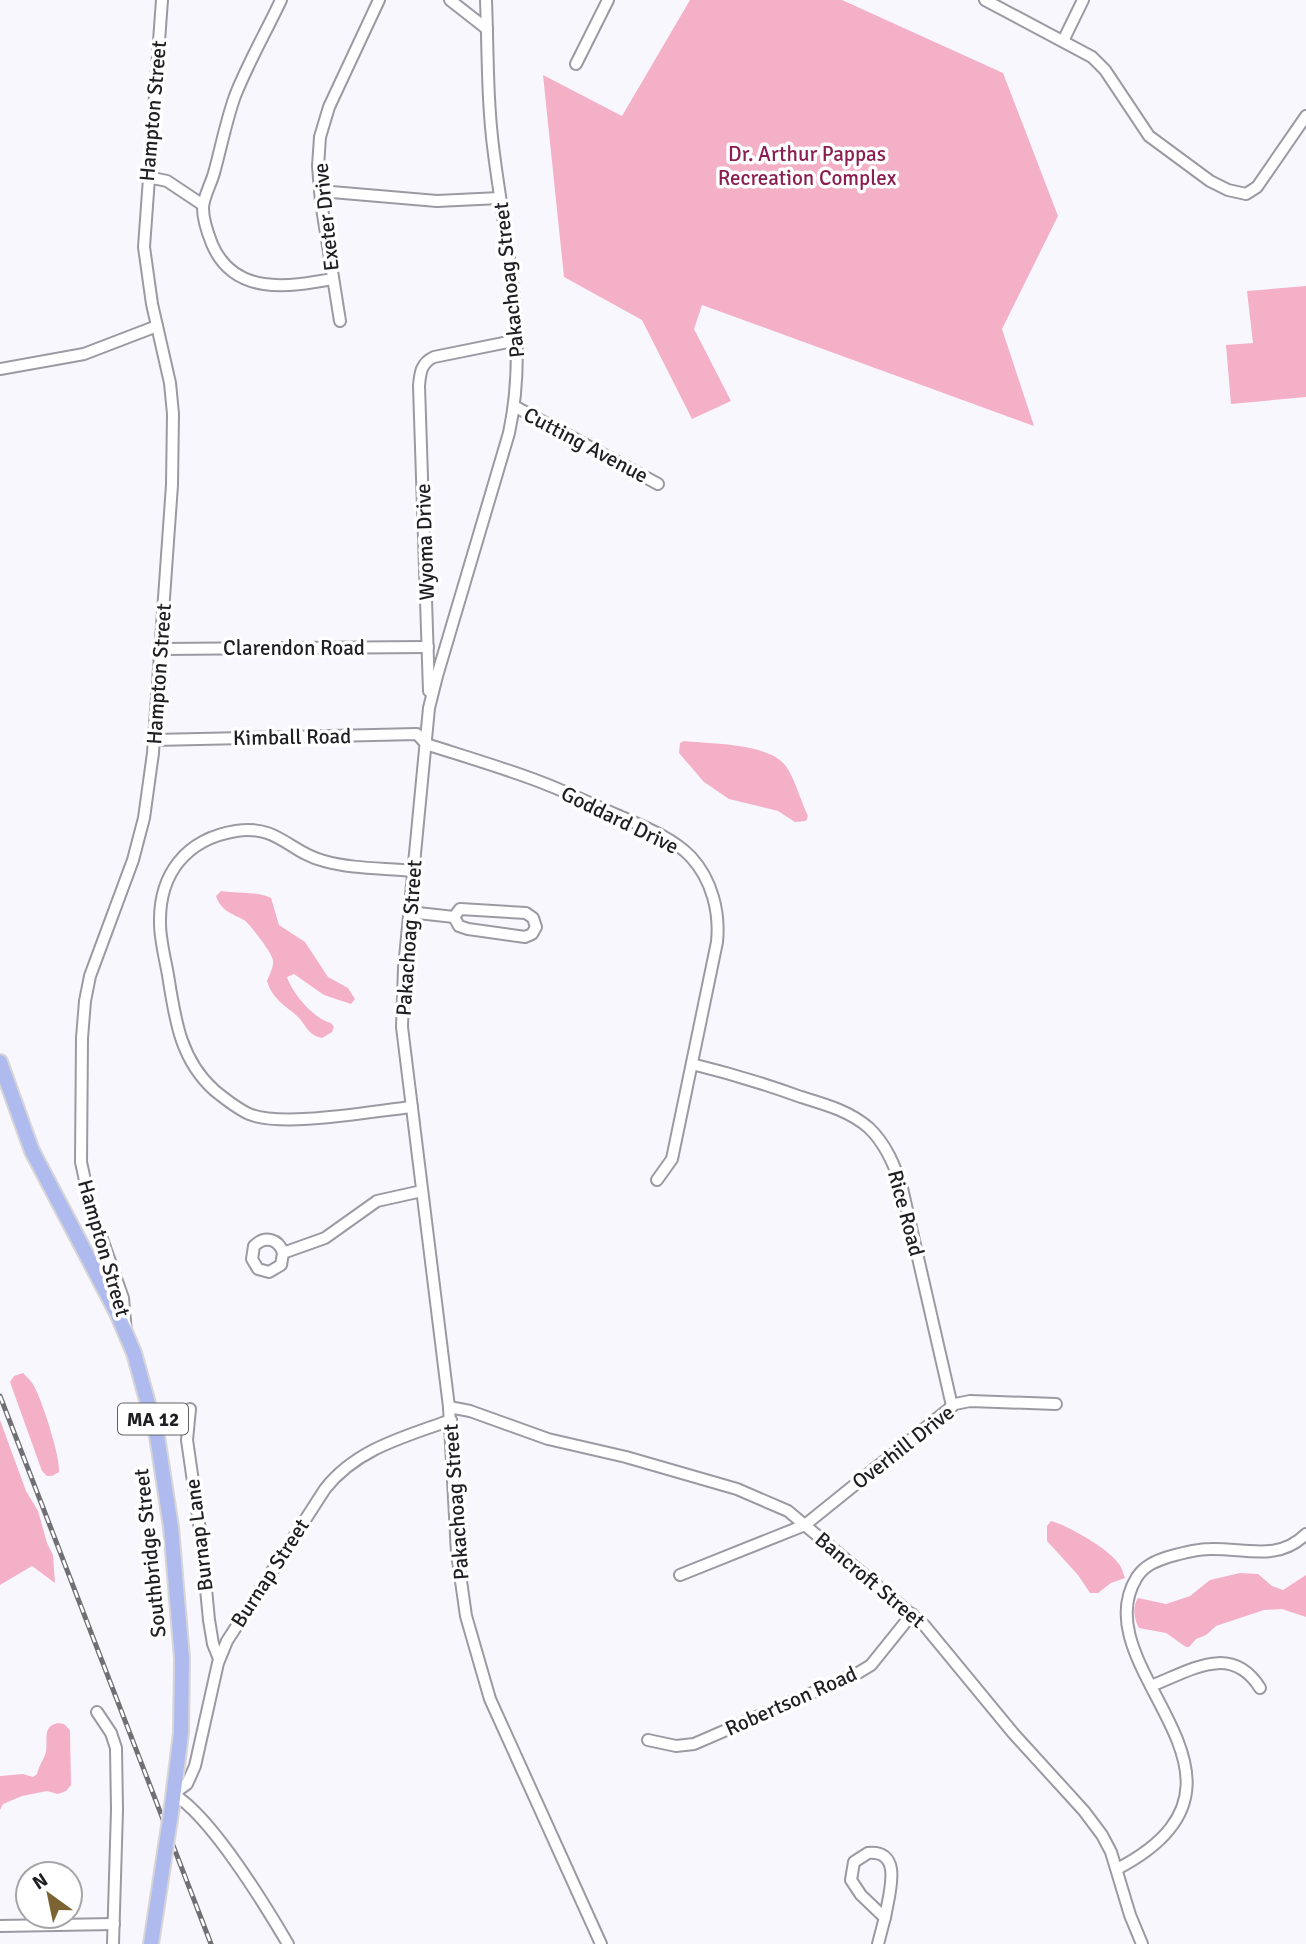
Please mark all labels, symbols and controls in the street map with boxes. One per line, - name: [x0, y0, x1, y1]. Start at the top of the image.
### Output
- street label: Hampton Street: [134, 39, 172, 183]
- park label: Dr. Arthur Pappas Recreation Complex: [718, 141, 897, 191]
- street label: Exeter Drive: [307, 162, 345, 272]
- street label: Pakachoag Street: [488, 201, 530, 359]
- street label: Cutting Avenue: [519, 401, 653, 489]
- street label: Wyoma Drive: [410, 483, 440, 601]
- street label: Hampton Street: [141, 602, 177, 746]
- street label: Clarendon Road: [223, 635, 365, 661]
- street label: Kimball Road: [233, 723, 351, 751]
- street label: Goddard Drive: [557, 780, 683, 860]
- street label: Pakachoag Street: [391, 859, 427, 1017]
- street label: Rice Road: [882, 1167, 930, 1259]
- street label: Hampton Street: [72, 1176, 136, 1320]
- street label: Overhill Drive: [847, 1399, 959, 1495]
- road number: MA 12: [118, 1404, 188, 1434]
- street label: Pakachoag Street: [438, 1423, 474, 1581]
- street label: Southbridge Street: [128, 1467, 172, 1639]
- street label: Burnap Lane: [179, 1477, 219, 1593]
- street label: Burnap Street: [225, 1514, 315, 1632]
- street label: Bancroft Street: [810, 1526, 930, 1634]
- street label: Robertson Road: [721, 1660, 861, 1742]
- north arrow: [14, 1860, 84, 1930]
- text: N: [28, 1868, 52, 1895]

